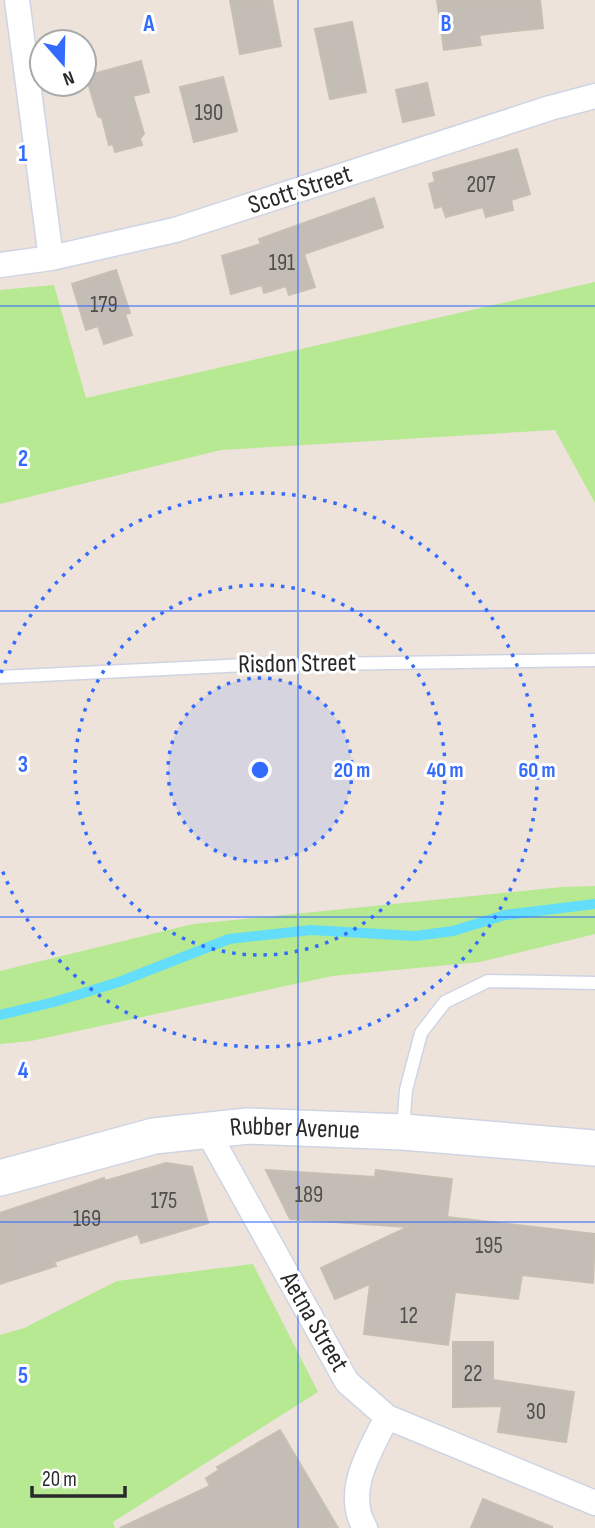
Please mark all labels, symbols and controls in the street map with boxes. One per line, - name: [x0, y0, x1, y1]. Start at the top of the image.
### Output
- text: A: [143, 10, 156, 38]
- text: B: [441, 10, 452, 38]
- north arrow: [28, 28, 98, 98]
- text: N: [60, 65, 77, 90]
- house number: 190: [195, 99, 223, 127]
- text: 1: [18, 140, 28, 168]
- street label: Scott Street: [244, 159, 356, 221]
- house number: 207: [467, 171, 495, 199]
- house number: 191: [269, 249, 295, 277]
- house number: 179: [90, 291, 118, 319]
- text: 2: [18, 445, 28, 473]
- street label: Risdon Street: [238, 647, 356, 681]
- text: 3: [18, 751, 28, 779]
- centre of rings: [248, 758, 272, 782]
- text: 20 m: [334, 758, 370, 783]
- text: 40 m: [427, 758, 463, 783]
- text: 60 m: [518, 758, 556, 783]
- text: 4: [18, 1057, 29, 1085]
- street label: Rubber Avenue: [228, 1110, 360, 1146]
- house number: 189: [295, 1181, 323, 1209]
- house number: 175: [151, 1187, 177, 1215]
- house number: 169: [73, 1205, 101, 1233]
- house number: 195: [475, 1232, 503, 1260]
- street label: Aetna Street: [273, 1266, 355, 1377]
- house number: 12: [400, 1302, 418, 1330]
- house number: 22: [464, 1360, 482, 1388]
- text: 5: [18, 1362, 28, 1390]
- house number: 30: [526, 1398, 546, 1426]
- scale bar: [32, 1454, 124, 1498]
- text: 20 m: [42, 1467, 77, 1492]

